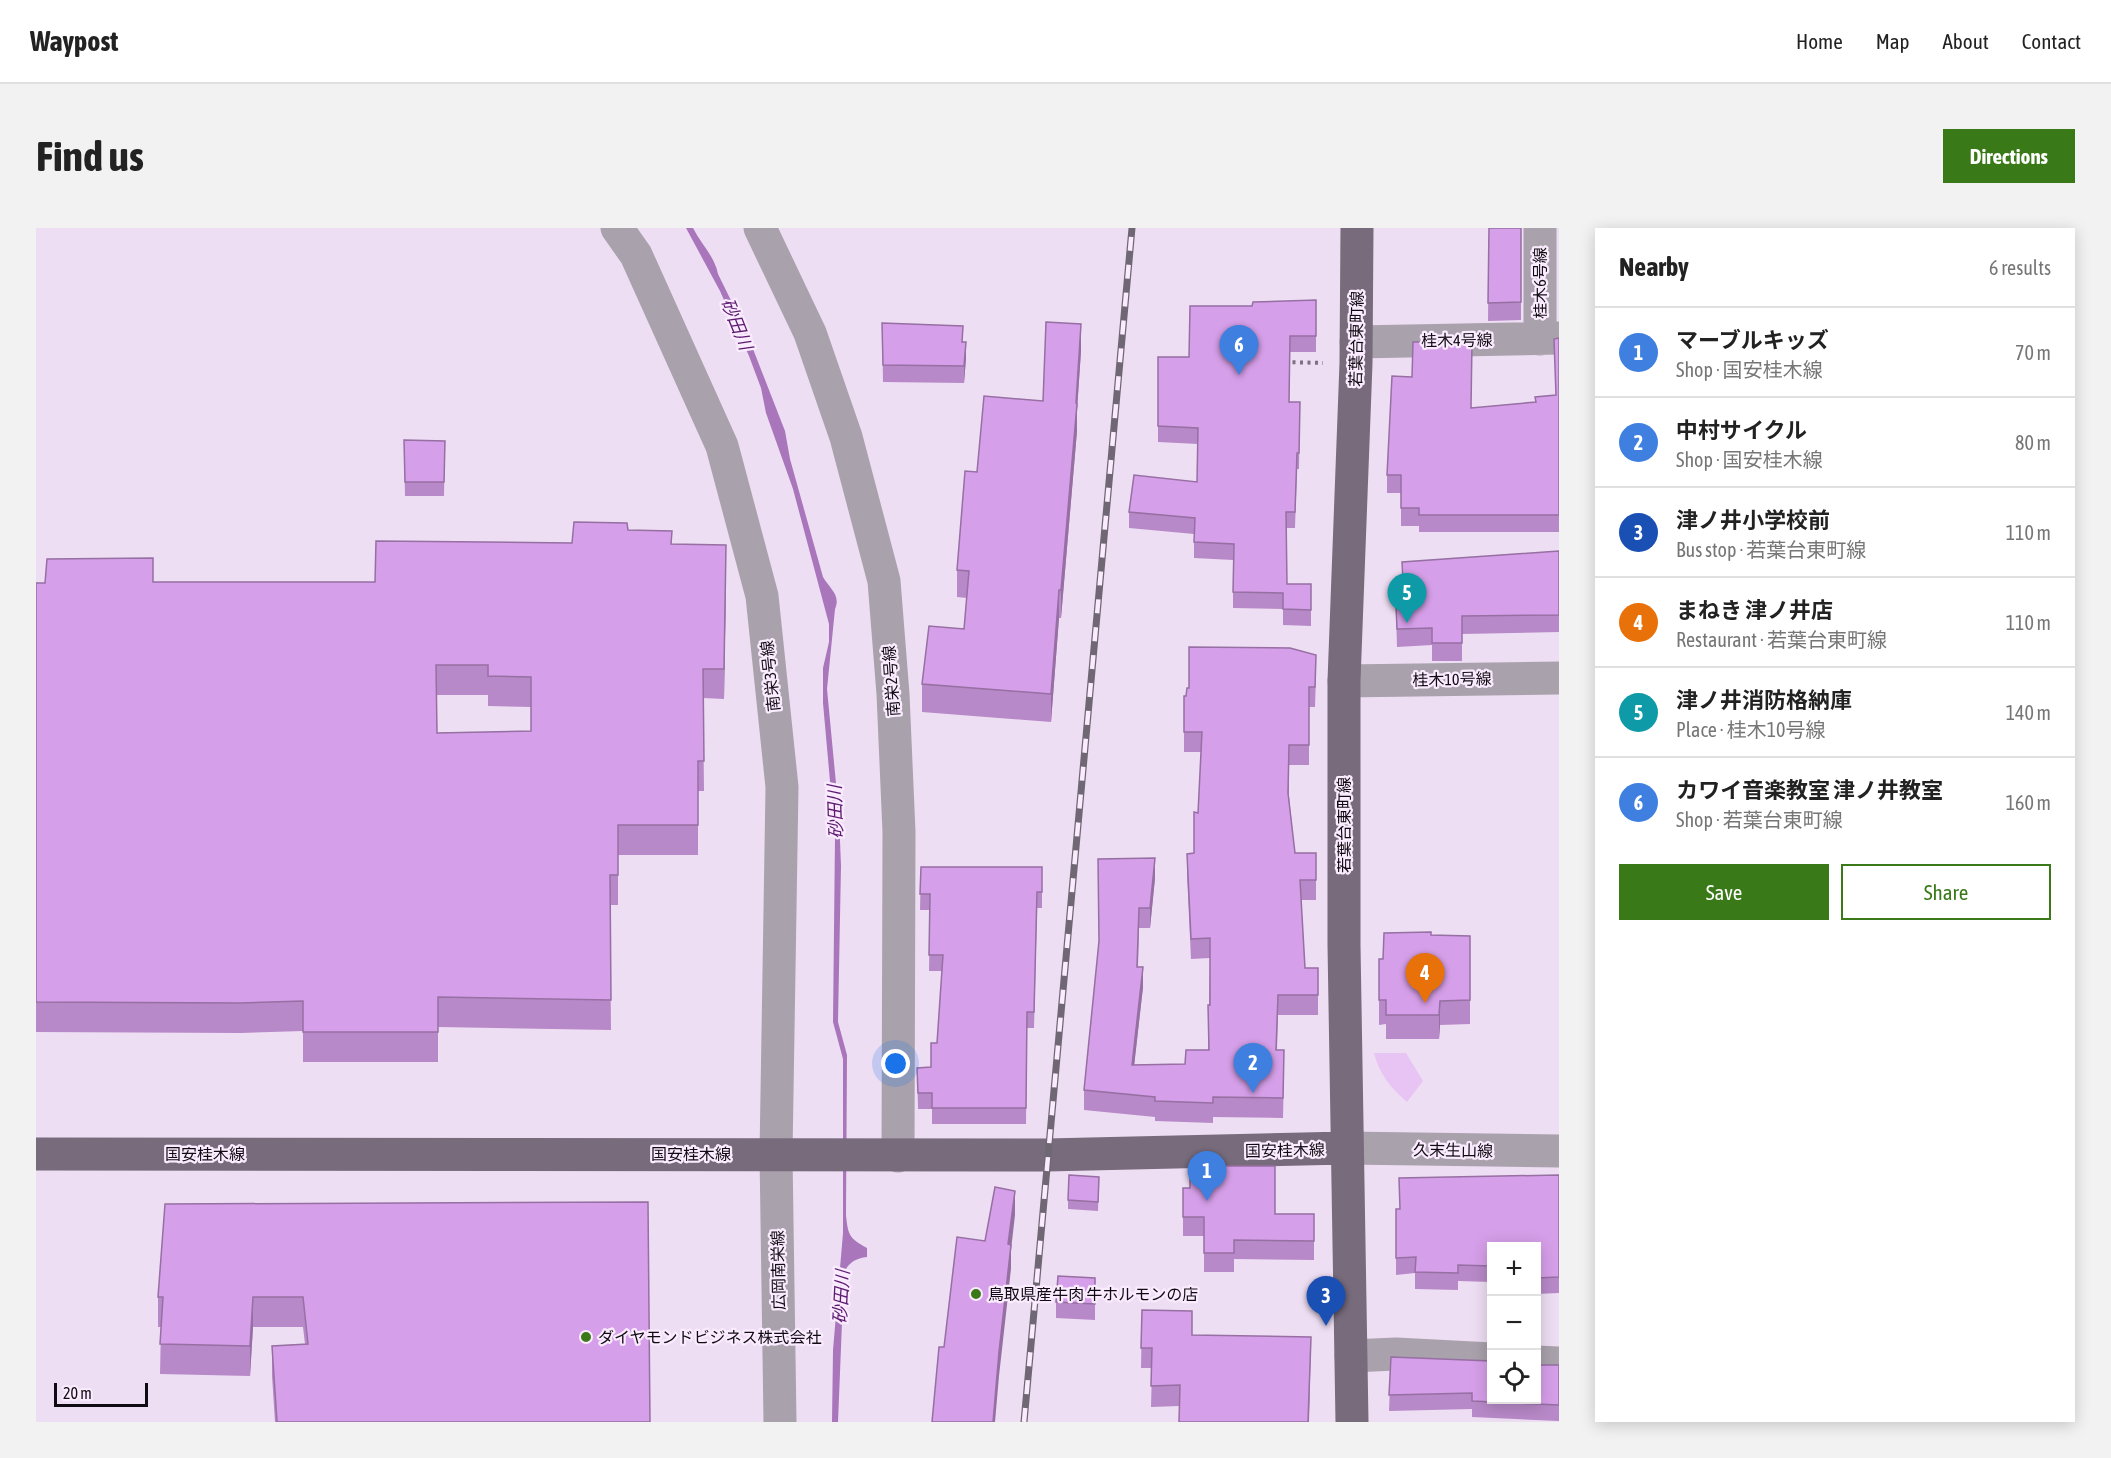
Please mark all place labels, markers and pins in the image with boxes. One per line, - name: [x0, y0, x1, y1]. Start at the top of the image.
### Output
- pin: 6: [1220, 326, 1258, 375]
- pin: 5: [1388, 574, 1426, 623]
- pin: 4: [1406, 954, 1444, 1003]
- pin: 2: [1234, 1044, 1272, 1093]
- pin: 1: [1188, 1152, 1226, 1201]
- pin: 3: [1306, 1276, 1346, 1326]
- place label: 鳥取県産牛肉 牛ホルモンの店: [988, 1285, 1198, 1303]
- marker: 鳥取県産牛肉 牛ホルモンの店: [969, 1287, 983, 1301]
- place label: ダイヤモンドビジネス株式会社: [598, 1328, 822, 1346]
- marker: ダイヤモンドビジネス株式会社: [579, 1330, 593, 1344]

